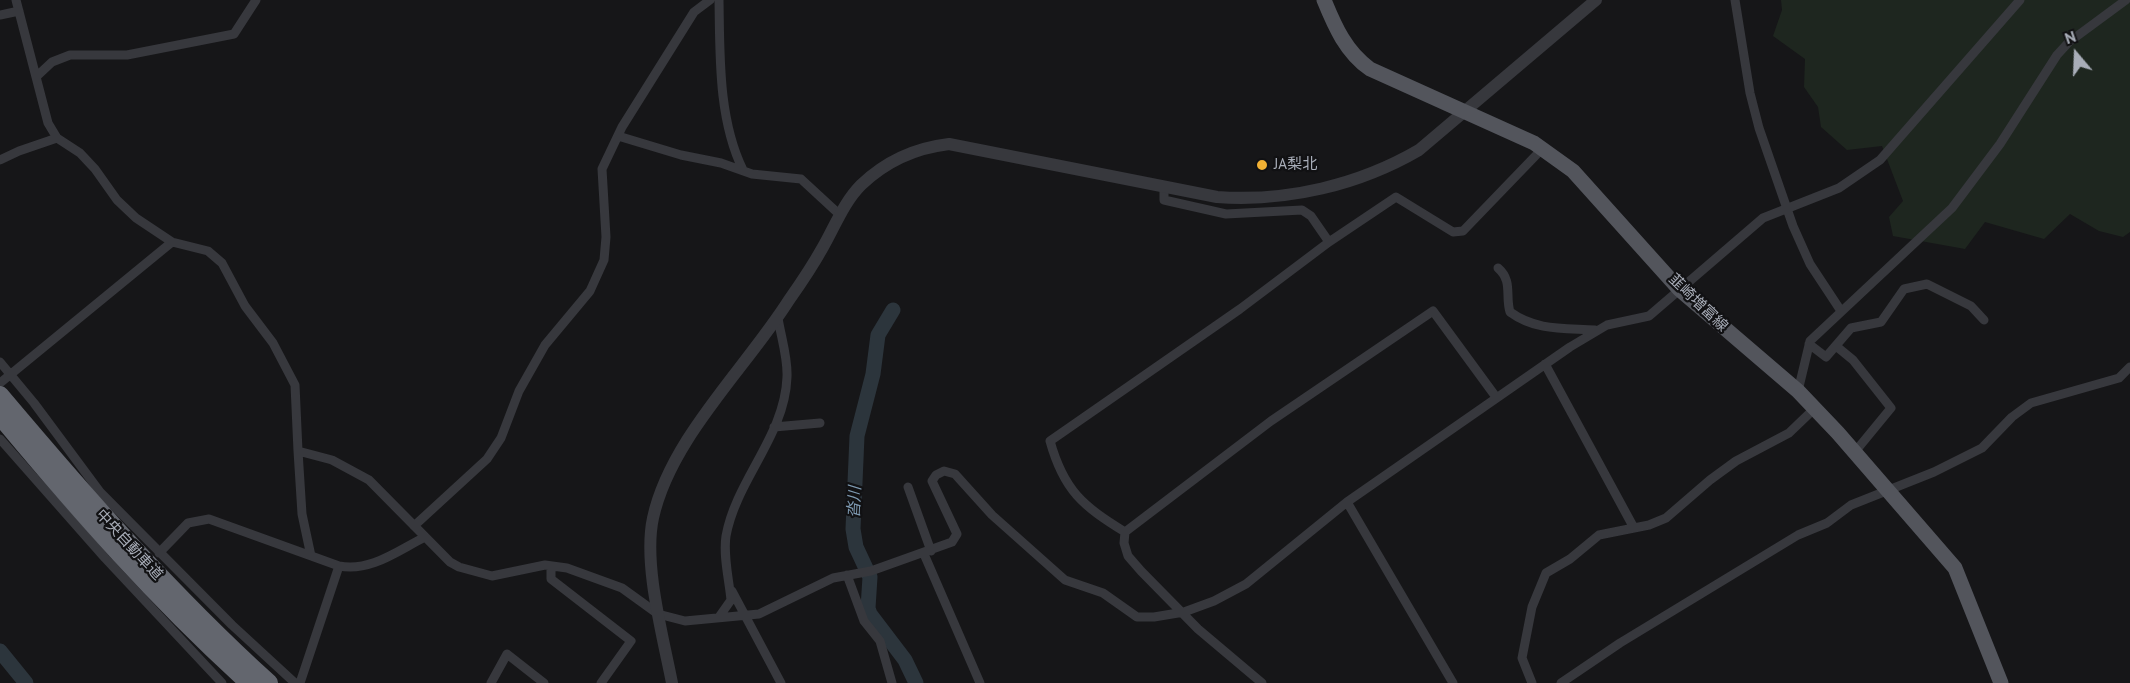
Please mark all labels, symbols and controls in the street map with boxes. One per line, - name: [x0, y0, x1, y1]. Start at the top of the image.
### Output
- north arrow: [2046, 24, 2106, 84]
- text: N: [2062, 26, 2078, 48]
- place label: JA梨北: [1274, 156, 1317, 174]
- marker: JA梨北: [1255, 158, 1269, 172]
- street label: 韮崎増富線: [1665, 270, 1731, 336]
- water label: 沓川: [845, 486, 865, 518]
- street label: 中央自動車道: [92, 506, 166, 584]

